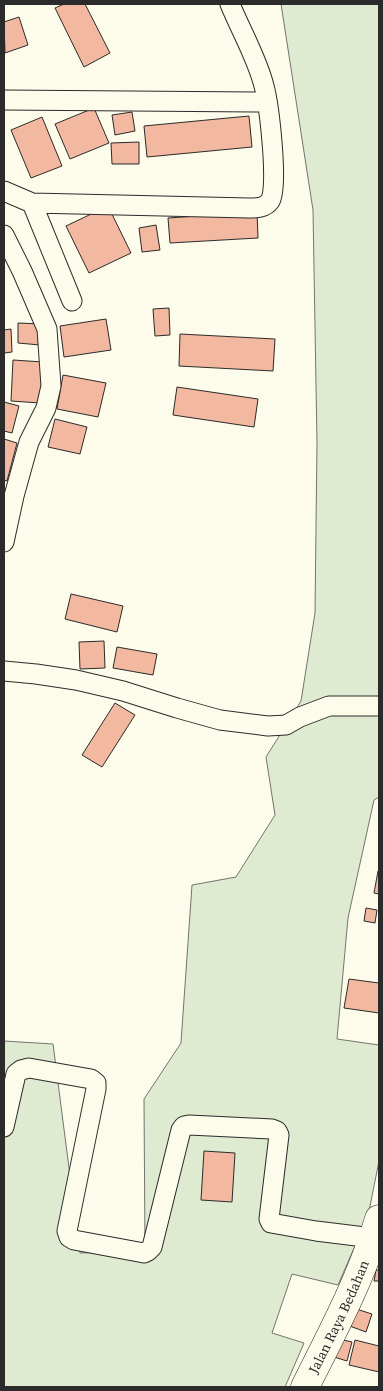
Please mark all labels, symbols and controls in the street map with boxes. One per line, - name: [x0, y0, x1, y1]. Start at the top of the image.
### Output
- street label: Jalan Raya Bedahan: [303, 1257, 374, 1378]

